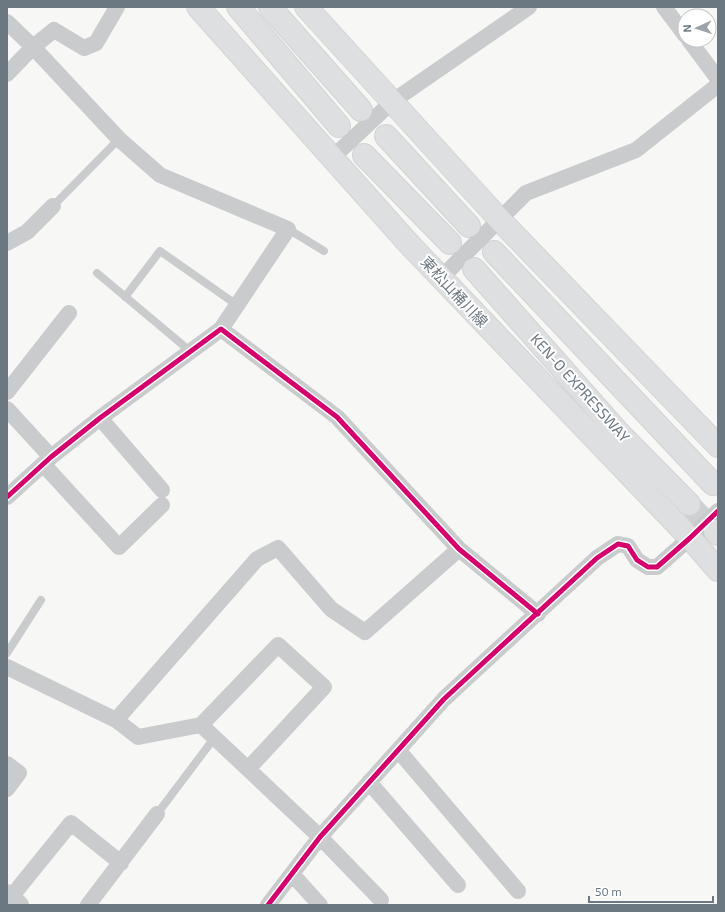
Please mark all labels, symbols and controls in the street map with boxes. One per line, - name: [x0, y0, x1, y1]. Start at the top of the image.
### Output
- north arrow: [677, 8, 717, 48]
- text: N: [680, 24, 693, 33]
- street label: 東松山桶川線: [417, 252, 492, 330]
- street label: KEN-O EXPRESSWAY: [527, 329, 634, 446]
- scale bar: [589, 878, 713, 904]
- text: 50 m: [595, 884, 622, 898]

